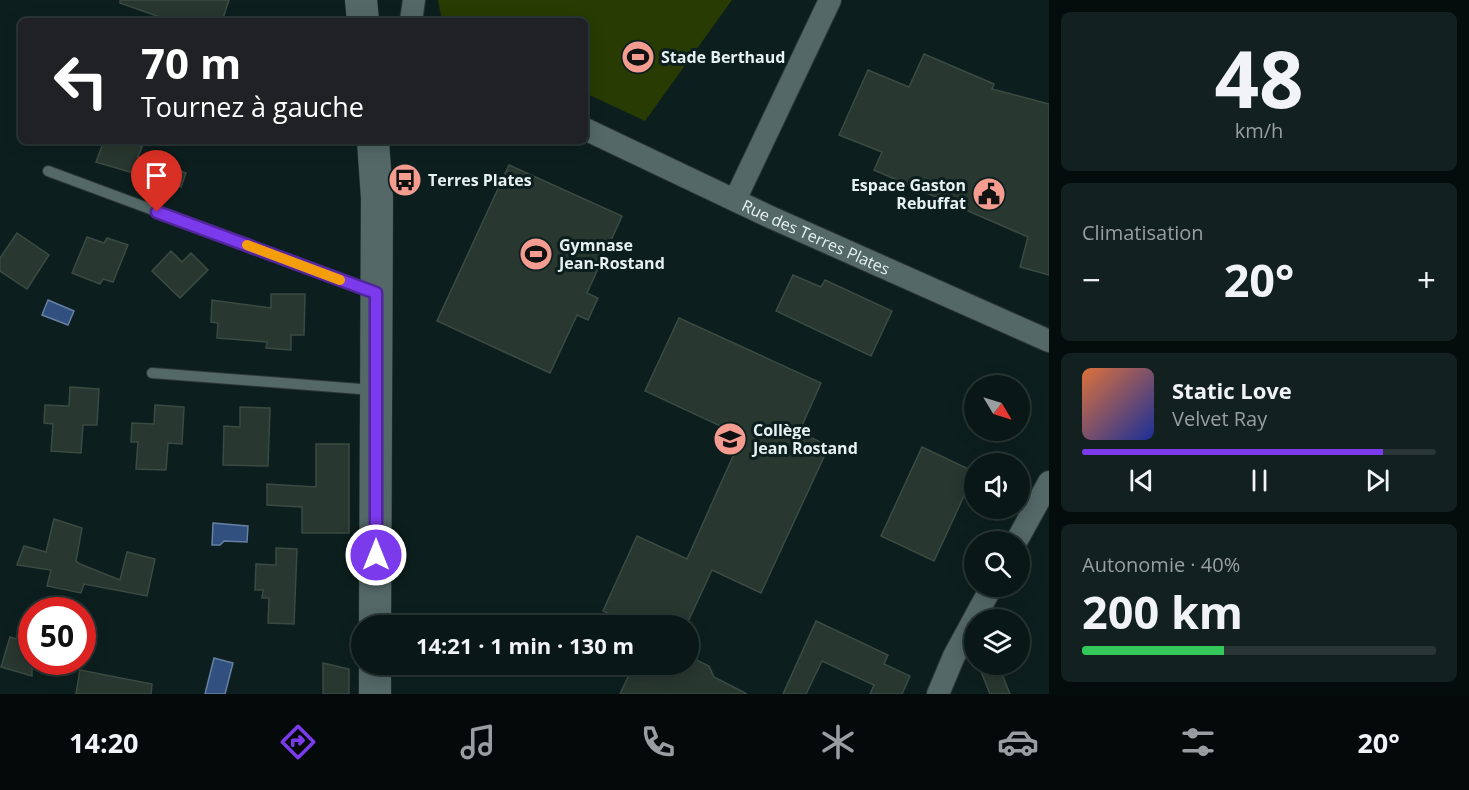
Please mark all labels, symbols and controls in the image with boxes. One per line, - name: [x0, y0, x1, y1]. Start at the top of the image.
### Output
- text: 48: [1214, 25, 1304, 131]
- text: 70 m: [141, 34, 241, 91]
- sports icon: Stade Berthaud: [620, 39, 656, 75]
- icon: left: [42, 42, 120, 120]
- place label: Stade Berthaud: [661, 46, 785, 68]
- text: Tournez à gauche: [141, 88, 364, 125]
- text: km/h: [1235, 117, 1283, 144]
- pin: [131, 150, 182, 212]
- icon: arrive: [140, 159, 173, 192]
- bus stop icon: Terres Plates: [387, 162, 423, 198]
- place label: Terres Plates: [428, 169, 532, 191]
- place label: Espace Gaston Rebuffat: [851, 174, 966, 214]
- public building icon: Espace Gaston Rebuffat: [971, 176, 1007, 212]
- street label: Rue des Terres Plates: [738, 194, 893, 280]
- text: Climatisation: [1082, 219, 1204, 246]
- place label: Gymnase Jean-Rostand: [557, 234, 665, 274]
- sports icon: Gymnase Jean-Rostand: [518, 236, 554, 272]
- text: 20°: [1224, 249, 1294, 310]
- text: −: [1082, 257, 1101, 302]
- text: +: [1417, 257, 1436, 302]
- north arrow: [964, 375, 1030, 441]
- map controls: [964, 375, 1030, 675]
- text: Static Love: [1172, 375, 1292, 405]
- text: Velvet Ray: [1172, 405, 1267, 432]
- place label: Collège Jean Rostand: [751, 419, 858, 459]
- school or university icon: Collège Jean Rostand: [712, 421, 748, 457]
- button: sound: [964, 453, 1030, 519]
- icon: previous: [1125, 464, 1158, 497]
- icon: pause: [1243, 464, 1276, 497]
- icon: next: [1361, 464, 1394, 497]
- position arrow: [344, 523, 408, 587]
- button: search: [964, 531, 1030, 597]
- text: Autonomie · 40%: [1082, 551, 1240, 578]
- text: 200 km: [1082, 581, 1243, 642]
- speed limit sign: 50: [18, 597, 96, 675]
- button: layers: [964, 609, 1030, 675]
- text: 14:21 · 1 min · 130 m: [416, 630, 634, 660]
- icon: directions: [277, 721, 319, 763]
- icon: music: [457, 721, 499, 763]
- icon: phone: [637, 721, 679, 763]
- icon: climate: [817, 721, 859, 763]
- icon: car: [997, 721, 1039, 763]
- icon: filters: [1177, 721, 1219, 763]
- text: 14:20: [69, 724, 139, 761]
- text: 20°: [1357, 724, 1400, 761]

